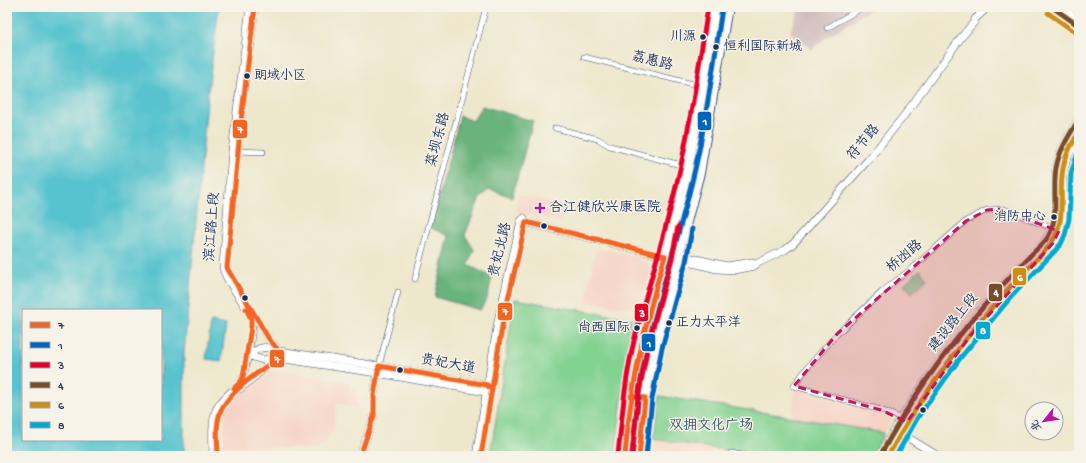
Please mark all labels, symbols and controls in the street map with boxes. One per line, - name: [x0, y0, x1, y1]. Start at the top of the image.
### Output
- place label: 川源: [670, 29, 696, 45]
- marker: 川源: [698, 32, 708, 42]
- place label: 恒利国际新城: [724, 39, 802, 55]
- marker: 恒利国际新城: [711, 42, 721, 52]
- street label: 荔惠路: [630, 48, 675, 75]
- place label: 朗域小区: [254, 68, 306, 84]
- marker: 朗域小区: [242, 71, 252, 81]
- street label: 菜坝东路: [423, 110, 454, 169]
- line badge: 1: [697, 111, 712, 131]
- text: 1: [702, 117, 707, 129]
- line badge: 7: [232, 119, 248, 139]
- street label: 符节路: [843, 121, 884, 165]
- text: 7: [236, 125, 244, 137]
- street label: 滨江路上段: [201, 191, 224, 263]
- place label: 合江健欣兴康医院: [549, 199, 661, 217]
- marker: 合江健欣兴康医院: [534, 202, 546, 214]
- place label: 消防中心: [994, 209, 1046, 225]
- marker: 消防中心: [1049, 212, 1059, 222]
- street label: 贵妃北路: [485, 221, 516, 279]
- unlabelled marker: [539, 221, 549, 231]
- street label: 桥凼路: [883, 236, 927, 277]
- line badge: 6: [1012, 267, 1027, 286]
- text: 6: [1017, 273, 1023, 285]
- line badge: 4: [988, 283, 1003, 302]
- text: 4: [992, 288, 999, 300]
- street label: 建设路上段: [925, 290, 983, 356]
- unlabelled marker: [240, 293, 250, 303]
- line badge: 7: [497, 302, 513, 321]
- line badge: 3: [634, 303, 649, 322]
- text: 7: [501, 307, 509, 319]
- legend: [22, 309, 162, 441]
- text: 3: [638, 309, 645, 321]
- place label: 正力太平洋: [676, 315, 741, 331]
- marker: 正力太平洋: [664, 318, 674, 328]
- text: 7: [57, 320, 65, 334]
- place label: 尚西国际: [578, 320, 630, 336]
- line badge: 8: [975, 321, 991, 340]
- marker: 尚西国际: [632, 323, 642, 333]
- text: 8: [980, 326, 986, 338]
- line badge: 1: [641, 333, 656, 352]
- text: 1: [646, 339, 651, 351]
- text: 1: [57, 340, 63, 354]
- line badge: 7: [269, 349, 285, 368]
- street label: 贵妃大道: [419, 352, 477, 378]
- text: 7: [273, 355, 281, 367]
- text: 3: [57, 360, 64, 374]
- unlabelled marker: [395, 365, 405, 375]
- text: 4: [58, 380, 64, 394]
- text: 6: [58, 400, 65, 414]
- north arrow: [1024, 401, 1064, 441]
- unlabelled marker: [918, 405, 928, 415]
- park label: 双拥文化广场: [669, 417, 753, 435]
- text: 北: [1029, 417, 1045, 433]
- text: 8: [58, 420, 65, 434]

